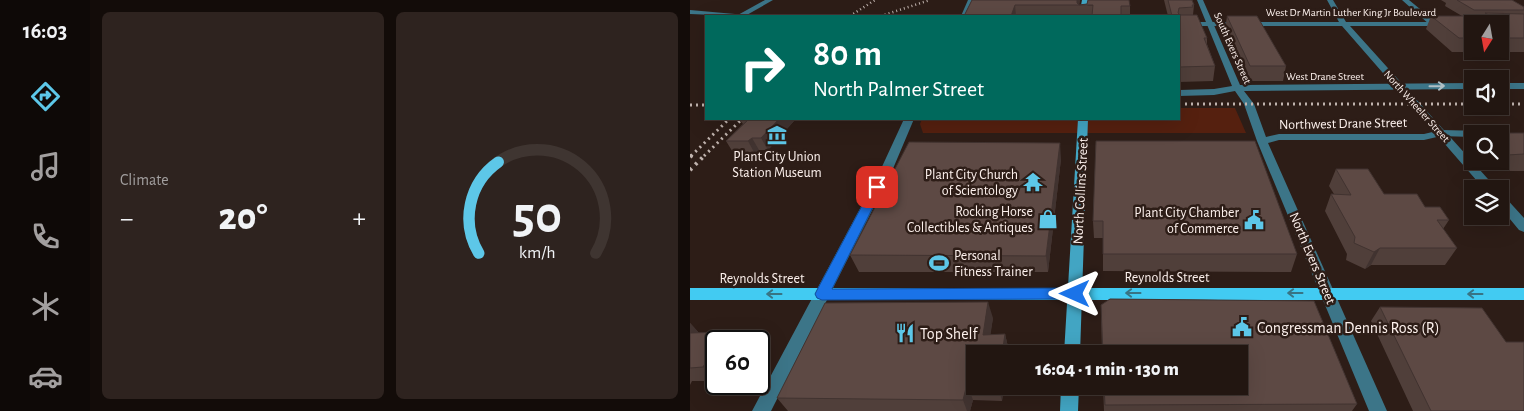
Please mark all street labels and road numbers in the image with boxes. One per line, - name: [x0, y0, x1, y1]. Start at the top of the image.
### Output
- street label: West Dr Martin Luther King Jr Boulevard: [1266, 7, 1436, 18]
- street label: South Evers Street: [1212, 11, 1253, 86]
- street label: North Wheeler Street: [1382, 69, 1452, 144]
- street label: West Drane Street: [1286, 71, 1364, 82]
- street label: Northwest Drane Street: [1279, 116, 1408, 132]
- street label: North Collins Street: [1071, 137, 1091, 245]
- street label: North Evers Street: [1286, 211, 1338, 307]
- street label: Reynolds Street: [1125, 271, 1210, 285]
- street label: Reynolds Street: [720, 272, 805, 286]

